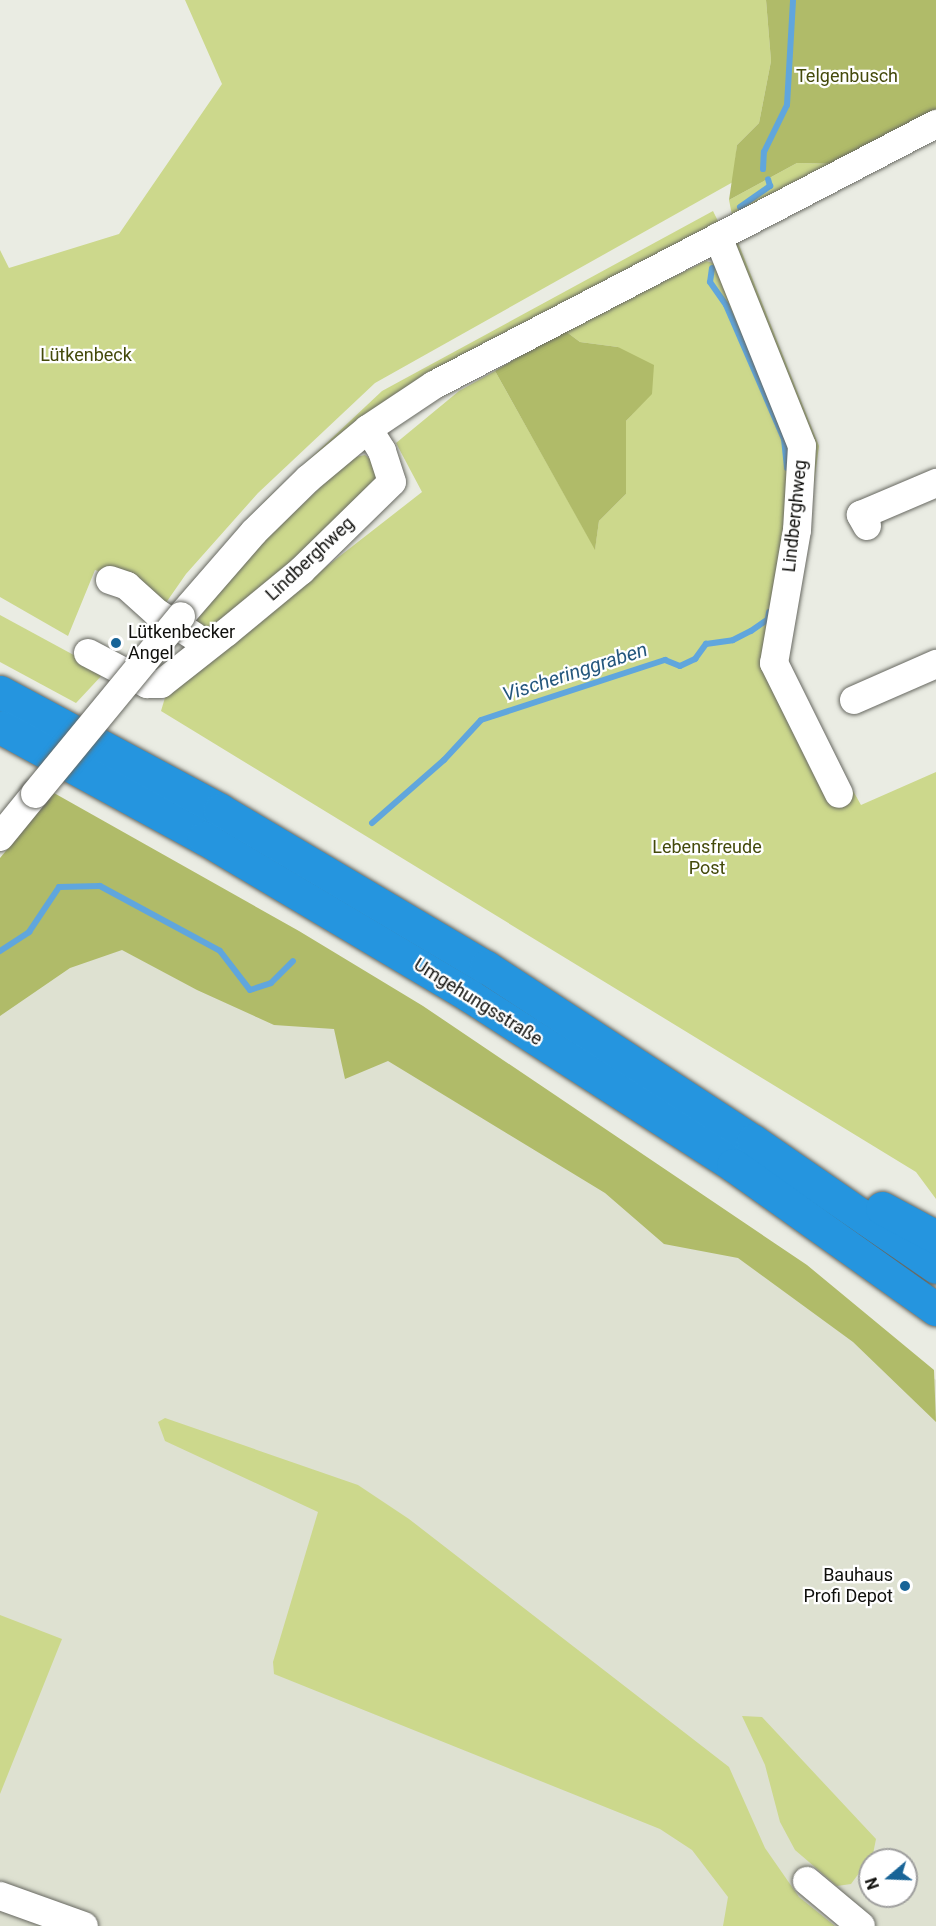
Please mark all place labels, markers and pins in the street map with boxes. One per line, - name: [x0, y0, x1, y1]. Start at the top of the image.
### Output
- place label: Lütkenbecker Angel: [128, 622, 235, 664]
- marker: Lütkenbecker Angel: [109, 636, 123, 650]
- place label: Bauhaus Profi Depot: [803, 1565, 893, 1608]
- marker: Bauhaus Profi Depot: [898, 1579, 912, 1593]

